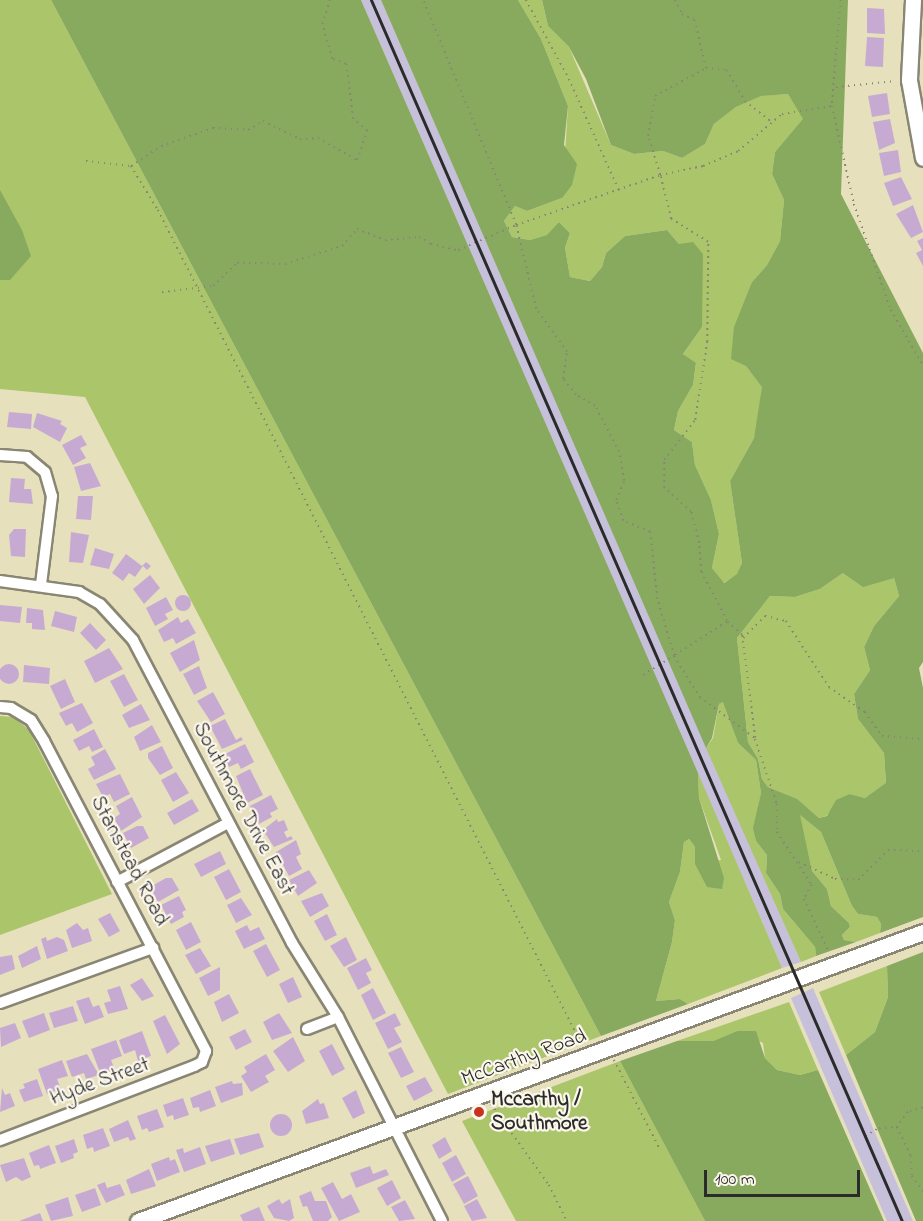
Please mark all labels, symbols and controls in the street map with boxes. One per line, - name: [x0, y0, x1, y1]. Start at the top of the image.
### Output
- street label: Southmore Drive East: [187, 718, 299, 900]
- street label: Stanstead Road: [84, 792, 174, 930]
- street label: McCarthy Road: [458, 1024, 590, 1092]
- street label: Hyde Street: [47, 1052, 153, 1112]
- place label: Mccarthy / Southmore: [491, 1087, 588, 1137]
- marker: Mccarthy / Southmore: [472, 1105, 486, 1119]
- scale bar: [707, 1158, 863, 1196]
- text: 100 m: [715, 1167, 755, 1193]

